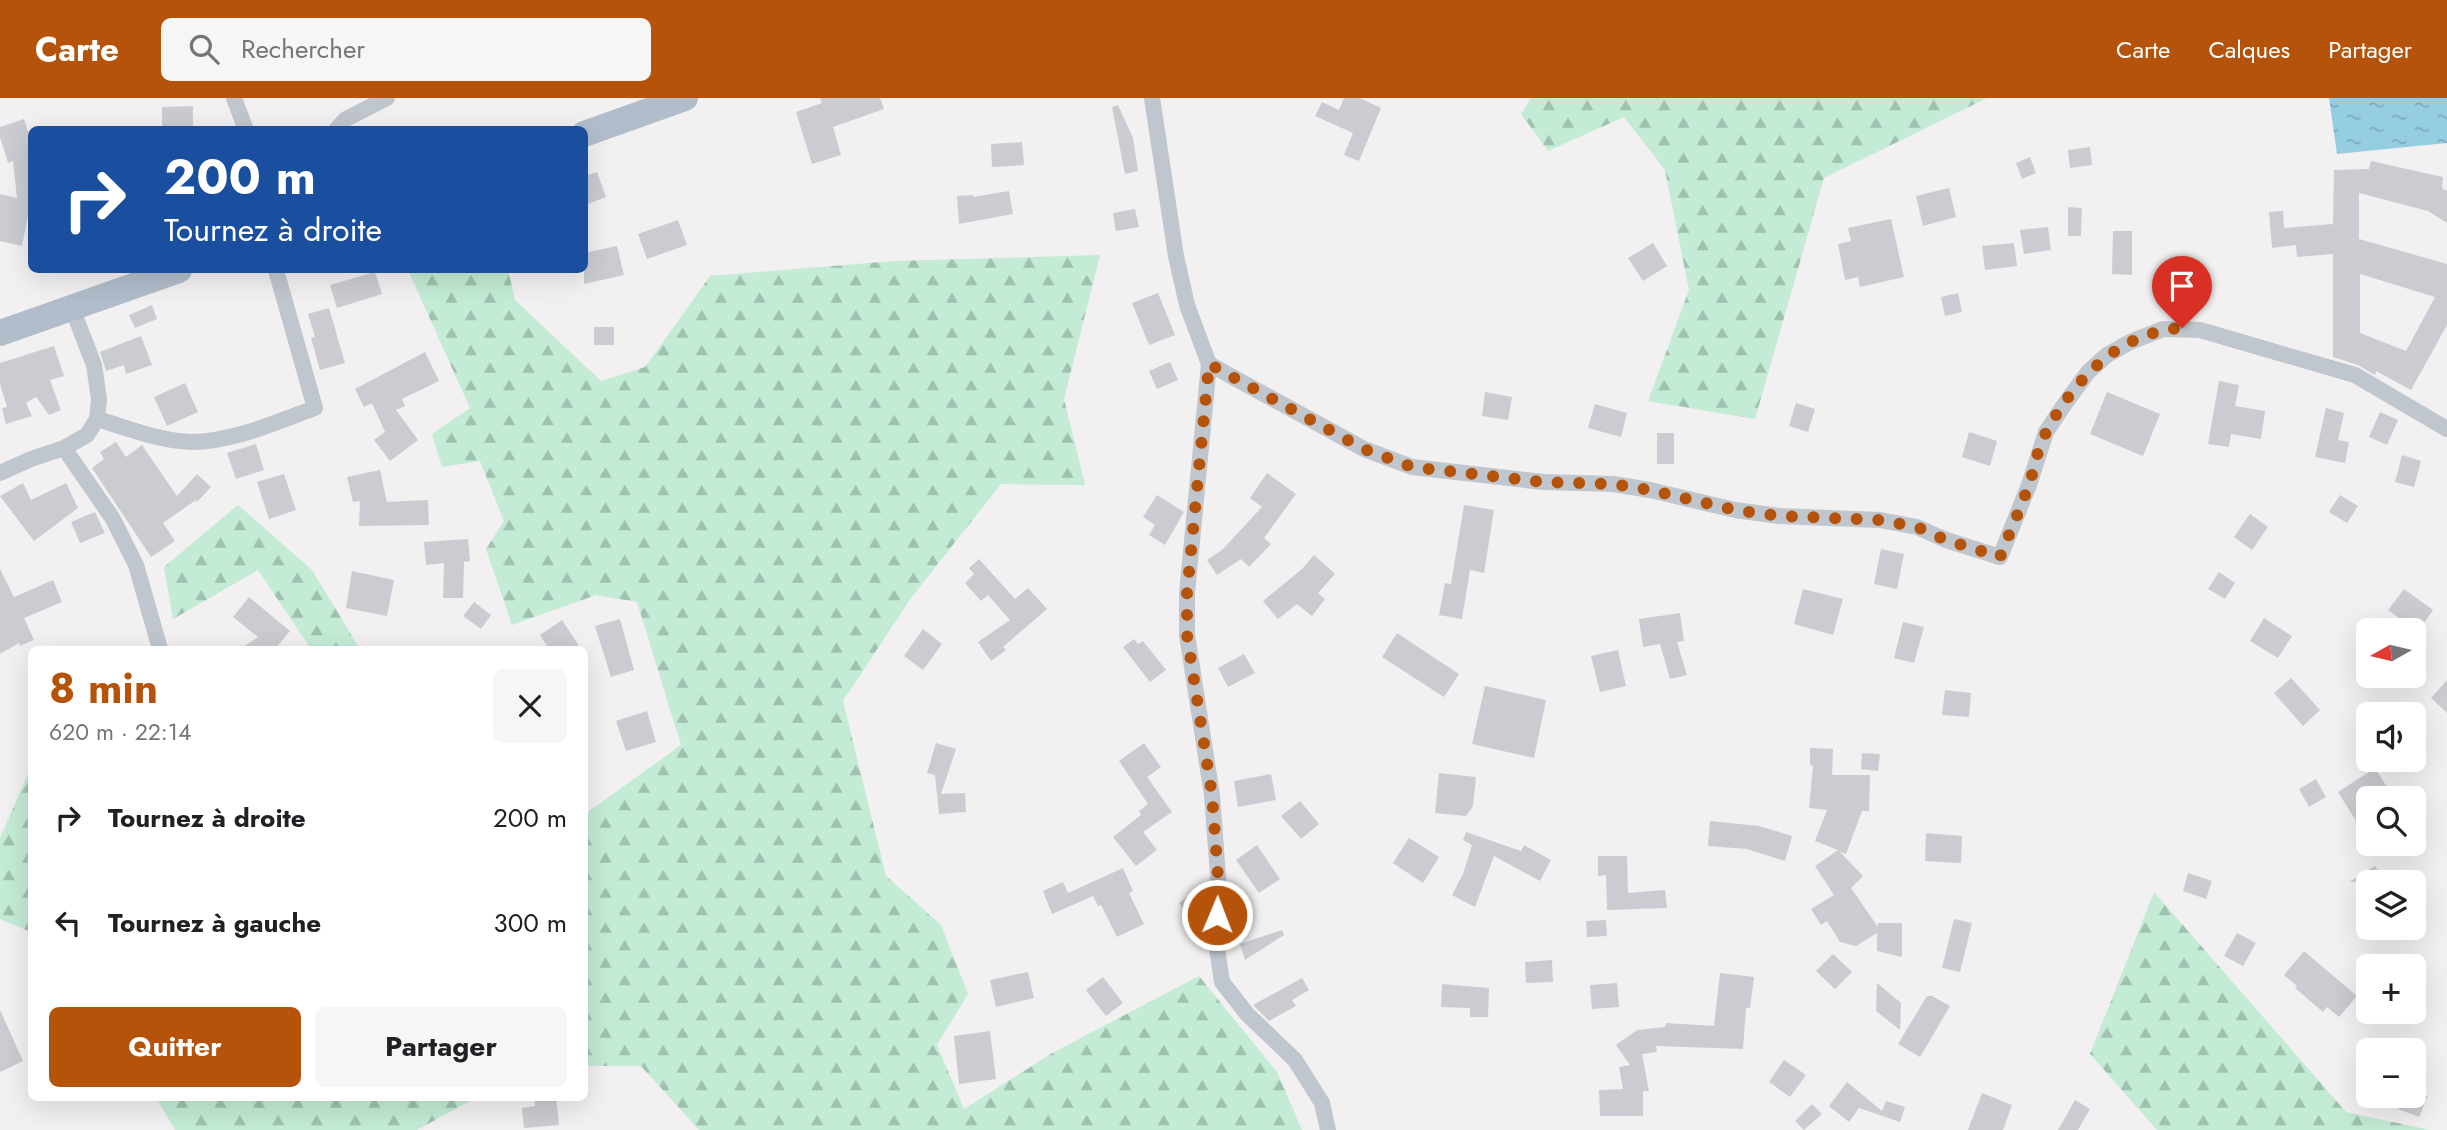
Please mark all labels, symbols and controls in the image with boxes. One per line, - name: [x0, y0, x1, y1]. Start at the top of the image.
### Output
- search box: [161, 18, 651, 81]
- text: Carte: [35, 26, 119, 73]
- icon: search: [185, 30, 223, 68]
- text: Rechercher: [241, 30, 365, 68]
- text: Carte: [2116, 32, 2170, 67]
- text: Calques: [2208, 32, 2290, 67]
- text: Partager: [2328, 32, 2412, 67]
- text: 200 m: [164, 142, 316, 212]
- icon: right: [49, 154, 140, 245]
- text: Tournez à droite: [164, 207, 382, 253]
- pin: [2152, 256, 2212, 328]
- icon: arrive: [2163, 267, 2201, 305]
- north arrow: [2356, 618, 2426, 688]
- map controls: [2356, 618, 2426, 1108]
- text: 8 min: [49, 658, 158, 719]
- button: close: [493, 669, 567, 743]
- button: sound: [2356, 702, 2426, 772]
- text: 620 m · 22:14: [49, 715, 192, 749]
- button: search: [2356, 786, 2426, 856]
- icon: right: [49, 799, 87, 837]
- text: Tournez à droite: [108, 799, 306, 837]
- text: 200 m: [493, 799, 567, 837]
- button: layers: [2356, 870, 2426, 940]
- position arrow: [1180, 878, 1254, 952]
- icon: left: [49, 904, 87, 942]
- text: Tournez à gauche: [108, 904, 321, 942]
- text: 300 m: [494, 904, 567, 942]
- button: +: [2356, 954, 2426, 1024]
- button: Quitter: [49, 1007, 301, 1087]
- button: Partager: [315, 1007, 567, 1087]
- button: −: [2356, 1038, 2426, 1108]

